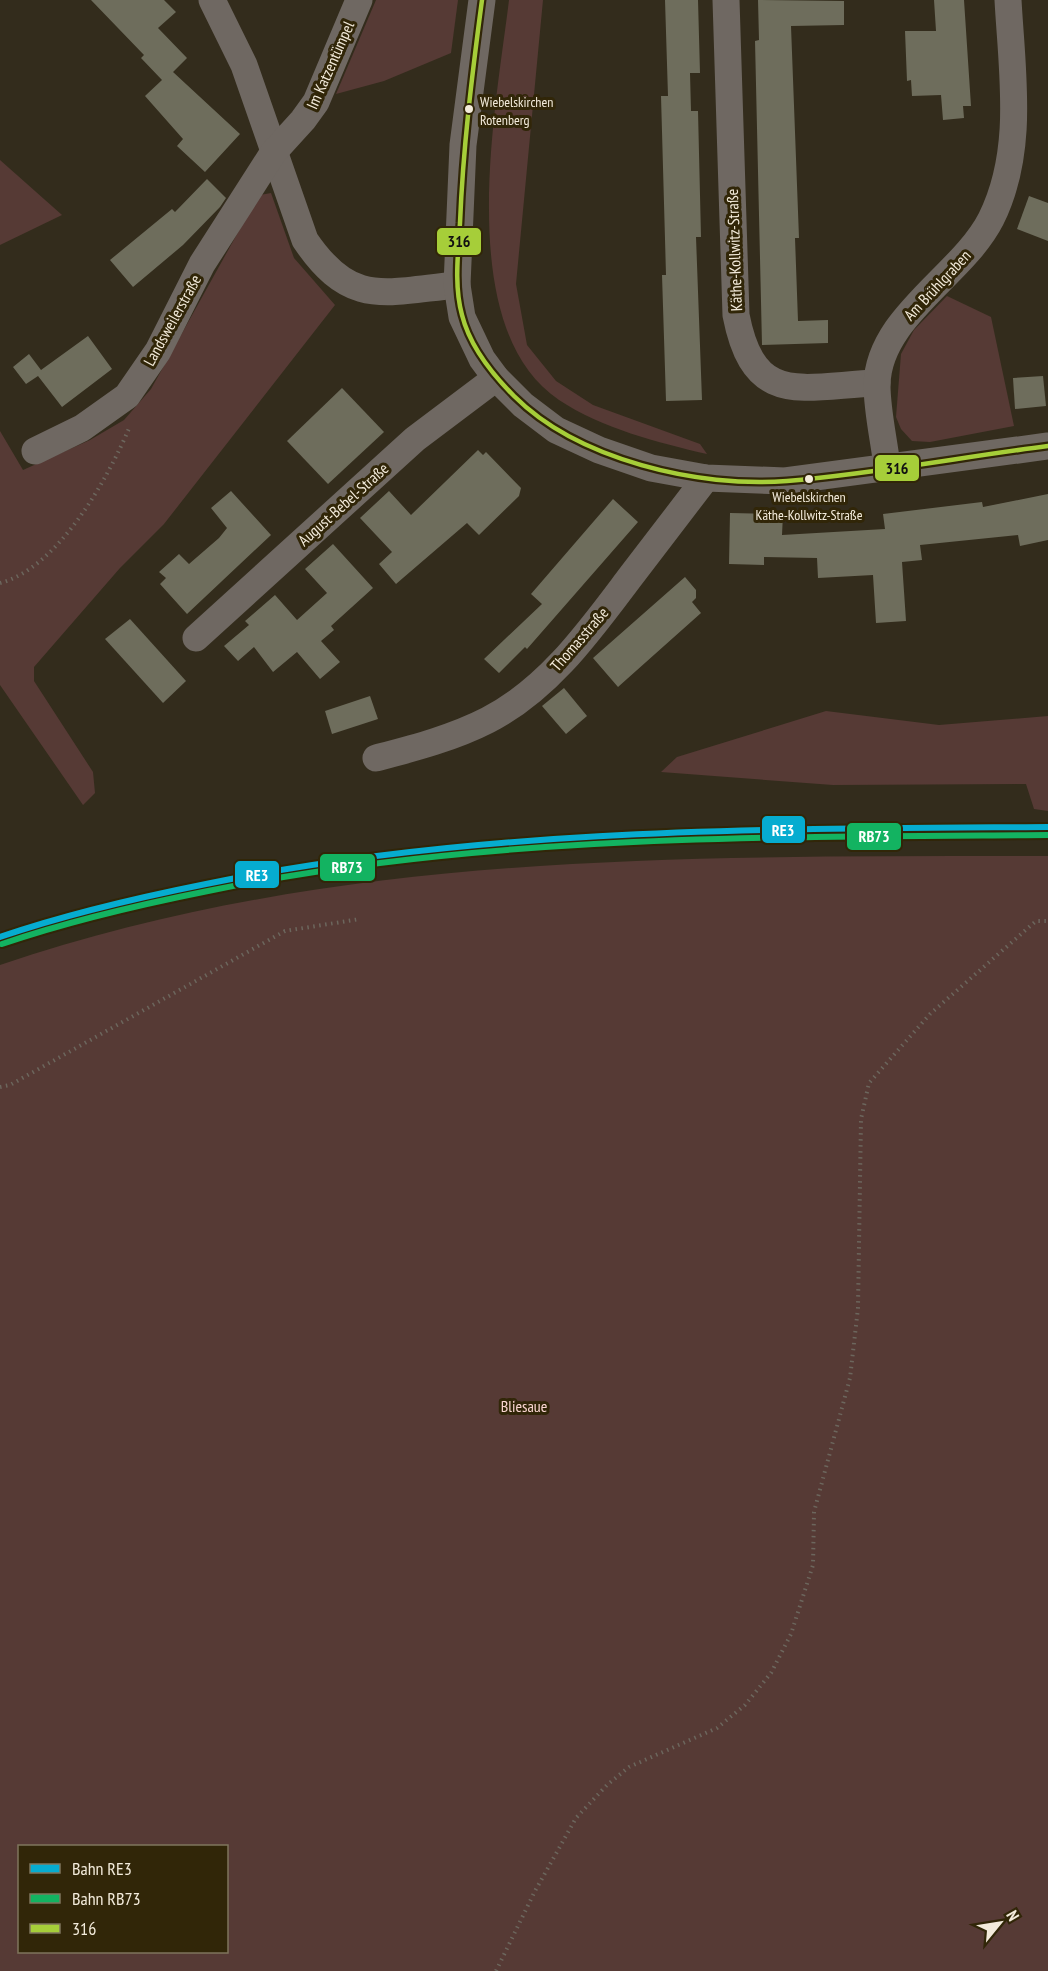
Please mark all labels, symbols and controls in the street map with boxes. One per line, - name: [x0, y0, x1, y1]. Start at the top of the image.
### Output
- street label: Im Katzentümpel: [302, 18, 358, 112]
- place label: Wiebelskirchen Rotenberg: [480, 93, 553, 129]
- marker: Wiebelskirchen Rotenberg: [463, 103, 475, 115]
- street label: Käthe-Kollwitz-Straße: [722, 189, 746, 311]
- line badge: 316: [436, 227, 482, 256]
- text: 316: [448, 231, 471, 251]
- street label: Am Brühlgraben: [899, 246, 975, 324]
- street label: Landsweilerstraße: [139, 271, 205, 369]
- line badge: 316: [874, 454, 920, 482]
- street label: August-Bebel-Straße: [294, 458, 392, 550]
- text: 316: [886, 458, 909, 478]
- marker: Wiebelskirchen Käthe-Kollwitz-Straße: [803, 473, 815, 485]
- place label: Wiebelskirchen Käthe-Kollwitz-Straße: [755, 488, 863, 524]
- street label: Thomasstraße: [546, 603, 612, 675]
- line badge: RE3: [761, 815, 806, 844]
- text: RE3: [772, 820, 794, 840]
- line badge: RB73: [846, 822, 902, 851]
- text: RB73: [858, 826, 890, 846]
- line badge: RB73: [319, 853, 376, 882]
- text: RB73: [331, 857, 363, 877]
- line badge: RE3: [234, 860, 280, 889]
- text: RE3: [246, 865, 268, 885]
- park label: Bliesaue: [501, 1396, 547, 1416]
- legend: [18, 1845, 228, 1953]
- text: Bahn RE3: [72, 1857, 132, 1880]
- text: Bahn RB73: [72, 1887, 141, 1910]
- north arrow: [970, 1893, 1030, 1953]
- text: N: [1002, 1907, 1024, 1924]
- text: 316: [72, 1917, 96, 1940]

